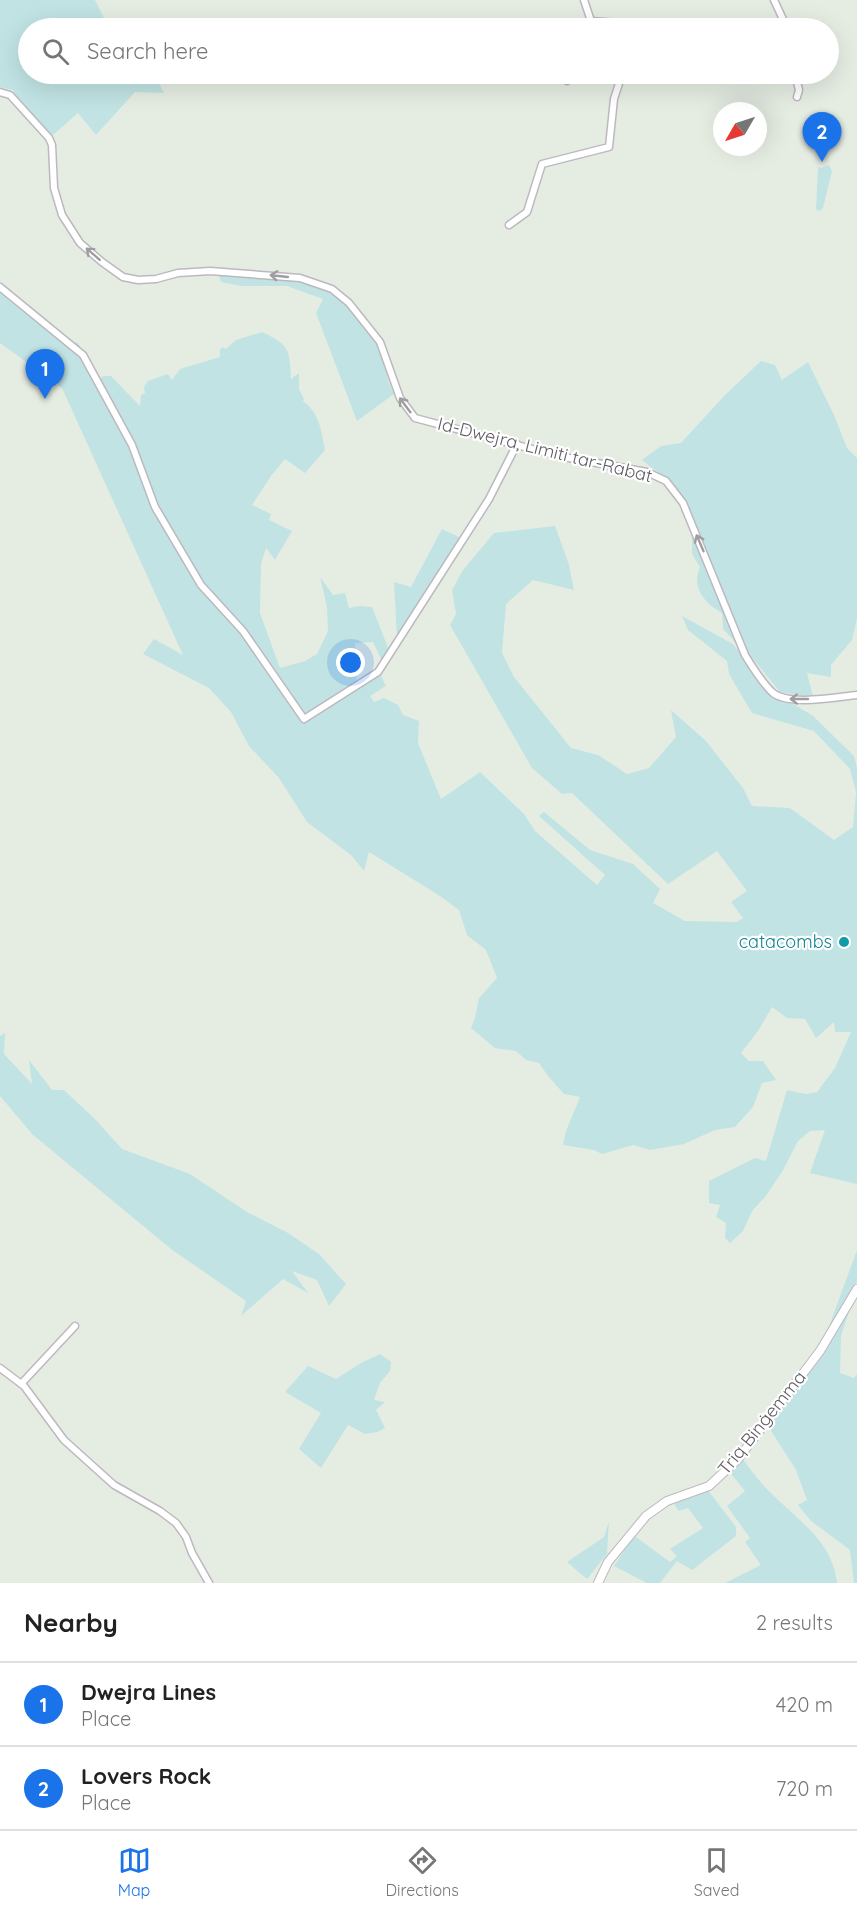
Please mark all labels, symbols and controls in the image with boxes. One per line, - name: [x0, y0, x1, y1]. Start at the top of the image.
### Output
- search box: [18, 18, 839, 84]
- icon: search: [39, 35, 72, 68]
- text: Search here: [87, 37, 208, 65]
- north arrow: [713, 102, 767, 156]
- pin: 2: [802, 112, 842, 162]
- one-way arrow: [86, 247, 101, 261]
- one-way arrow: [269, 270, 289, 281]
- pin: 1: [26, 350, 64, 399]
- one-way arrow: [399, 397, 411, 413]
- street label: Id-Dwejra, Limiti tar-Rabat: [435, 412, 655, 487]
- one-way arrow: [693, 535, 705, 553]
- your location: [336, 648, 365, 677]
- one-way arrow: [789, 693, 809, 705]
- place label: catacombs: [739, 930, 832, 953]
- marker: catacombs: [837, 935, 851, 949]
- street label: Triq Binġemma: [713, 1366, 811, 1479]
- text: Nearby: [24, 1606, 118, 1639]
- text: 2 results: [756, 1610, 833, 1635]
- text: Dwejra Lines: [81, 1678, 216, 1706]
- text: 1: [40, 1692, 47, 1717]
- text: 420 m: [776, 1692, 833, 1717]
- text: Place: [81, 1706, 131, 1731]
- text: Lovers Rock: [81, 1762, 211, 1790]
- text: 2: [38, 1776, 49, 1801]
- text: 720 m: [776, 1776, 833, 1801]
- text: Place: [81, 1790, 131, 1815]
- tab: Map: [118, 1844, 151, 1900]
- tab: Directions: [386, 1844, 459, 1900]
- tab: Saved: [694, 1844, 739, 1900]

